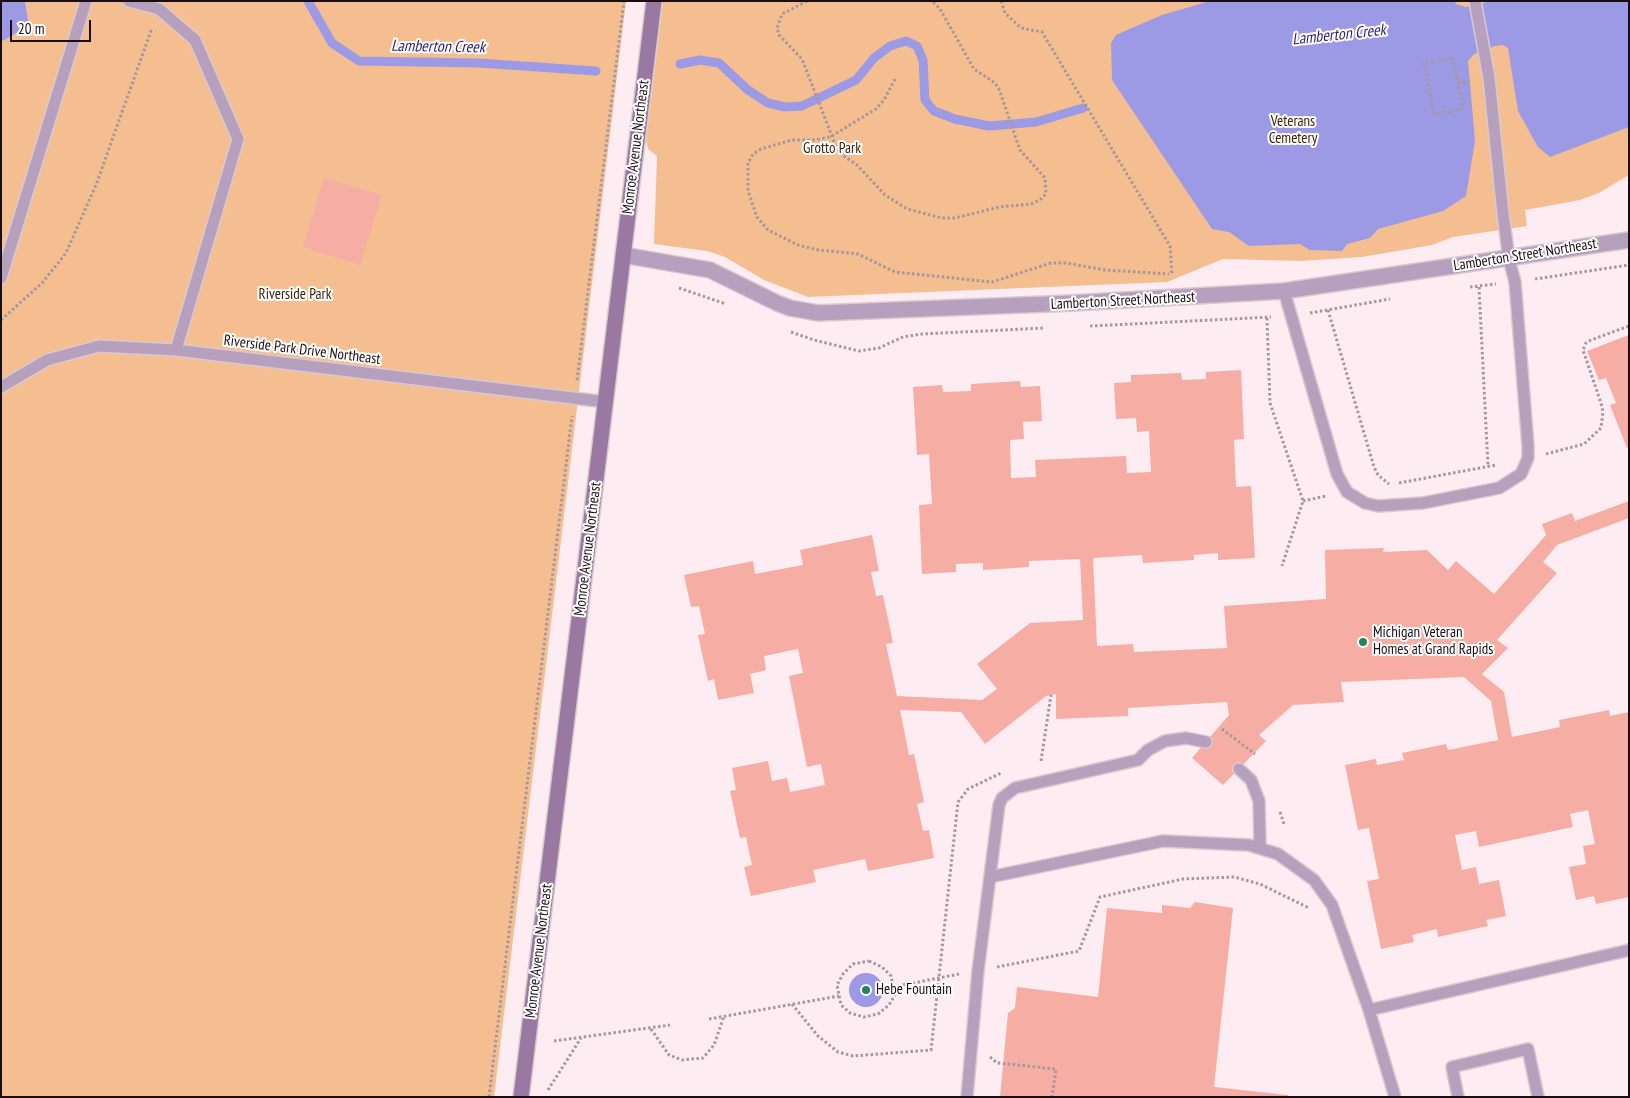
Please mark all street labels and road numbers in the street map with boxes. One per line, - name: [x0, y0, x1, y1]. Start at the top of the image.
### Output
- street label: Monroe Avenue Northeast: [619, 79, 653, 215]
- street label: Lamberton Street Northeast: [1452, 235, 1598, 275]
- street label: Lamberton Street Northeast: [1050, 288, 1196, 314]
- street label: Riverside Park Drive Northeast: [223, 331, 381, 369]
- street label: Monroe Avenue Northeast: [571, 481, 605, 617]
- street label: Monroe Avenue Northeast: [522, 883, 556, 1019]

